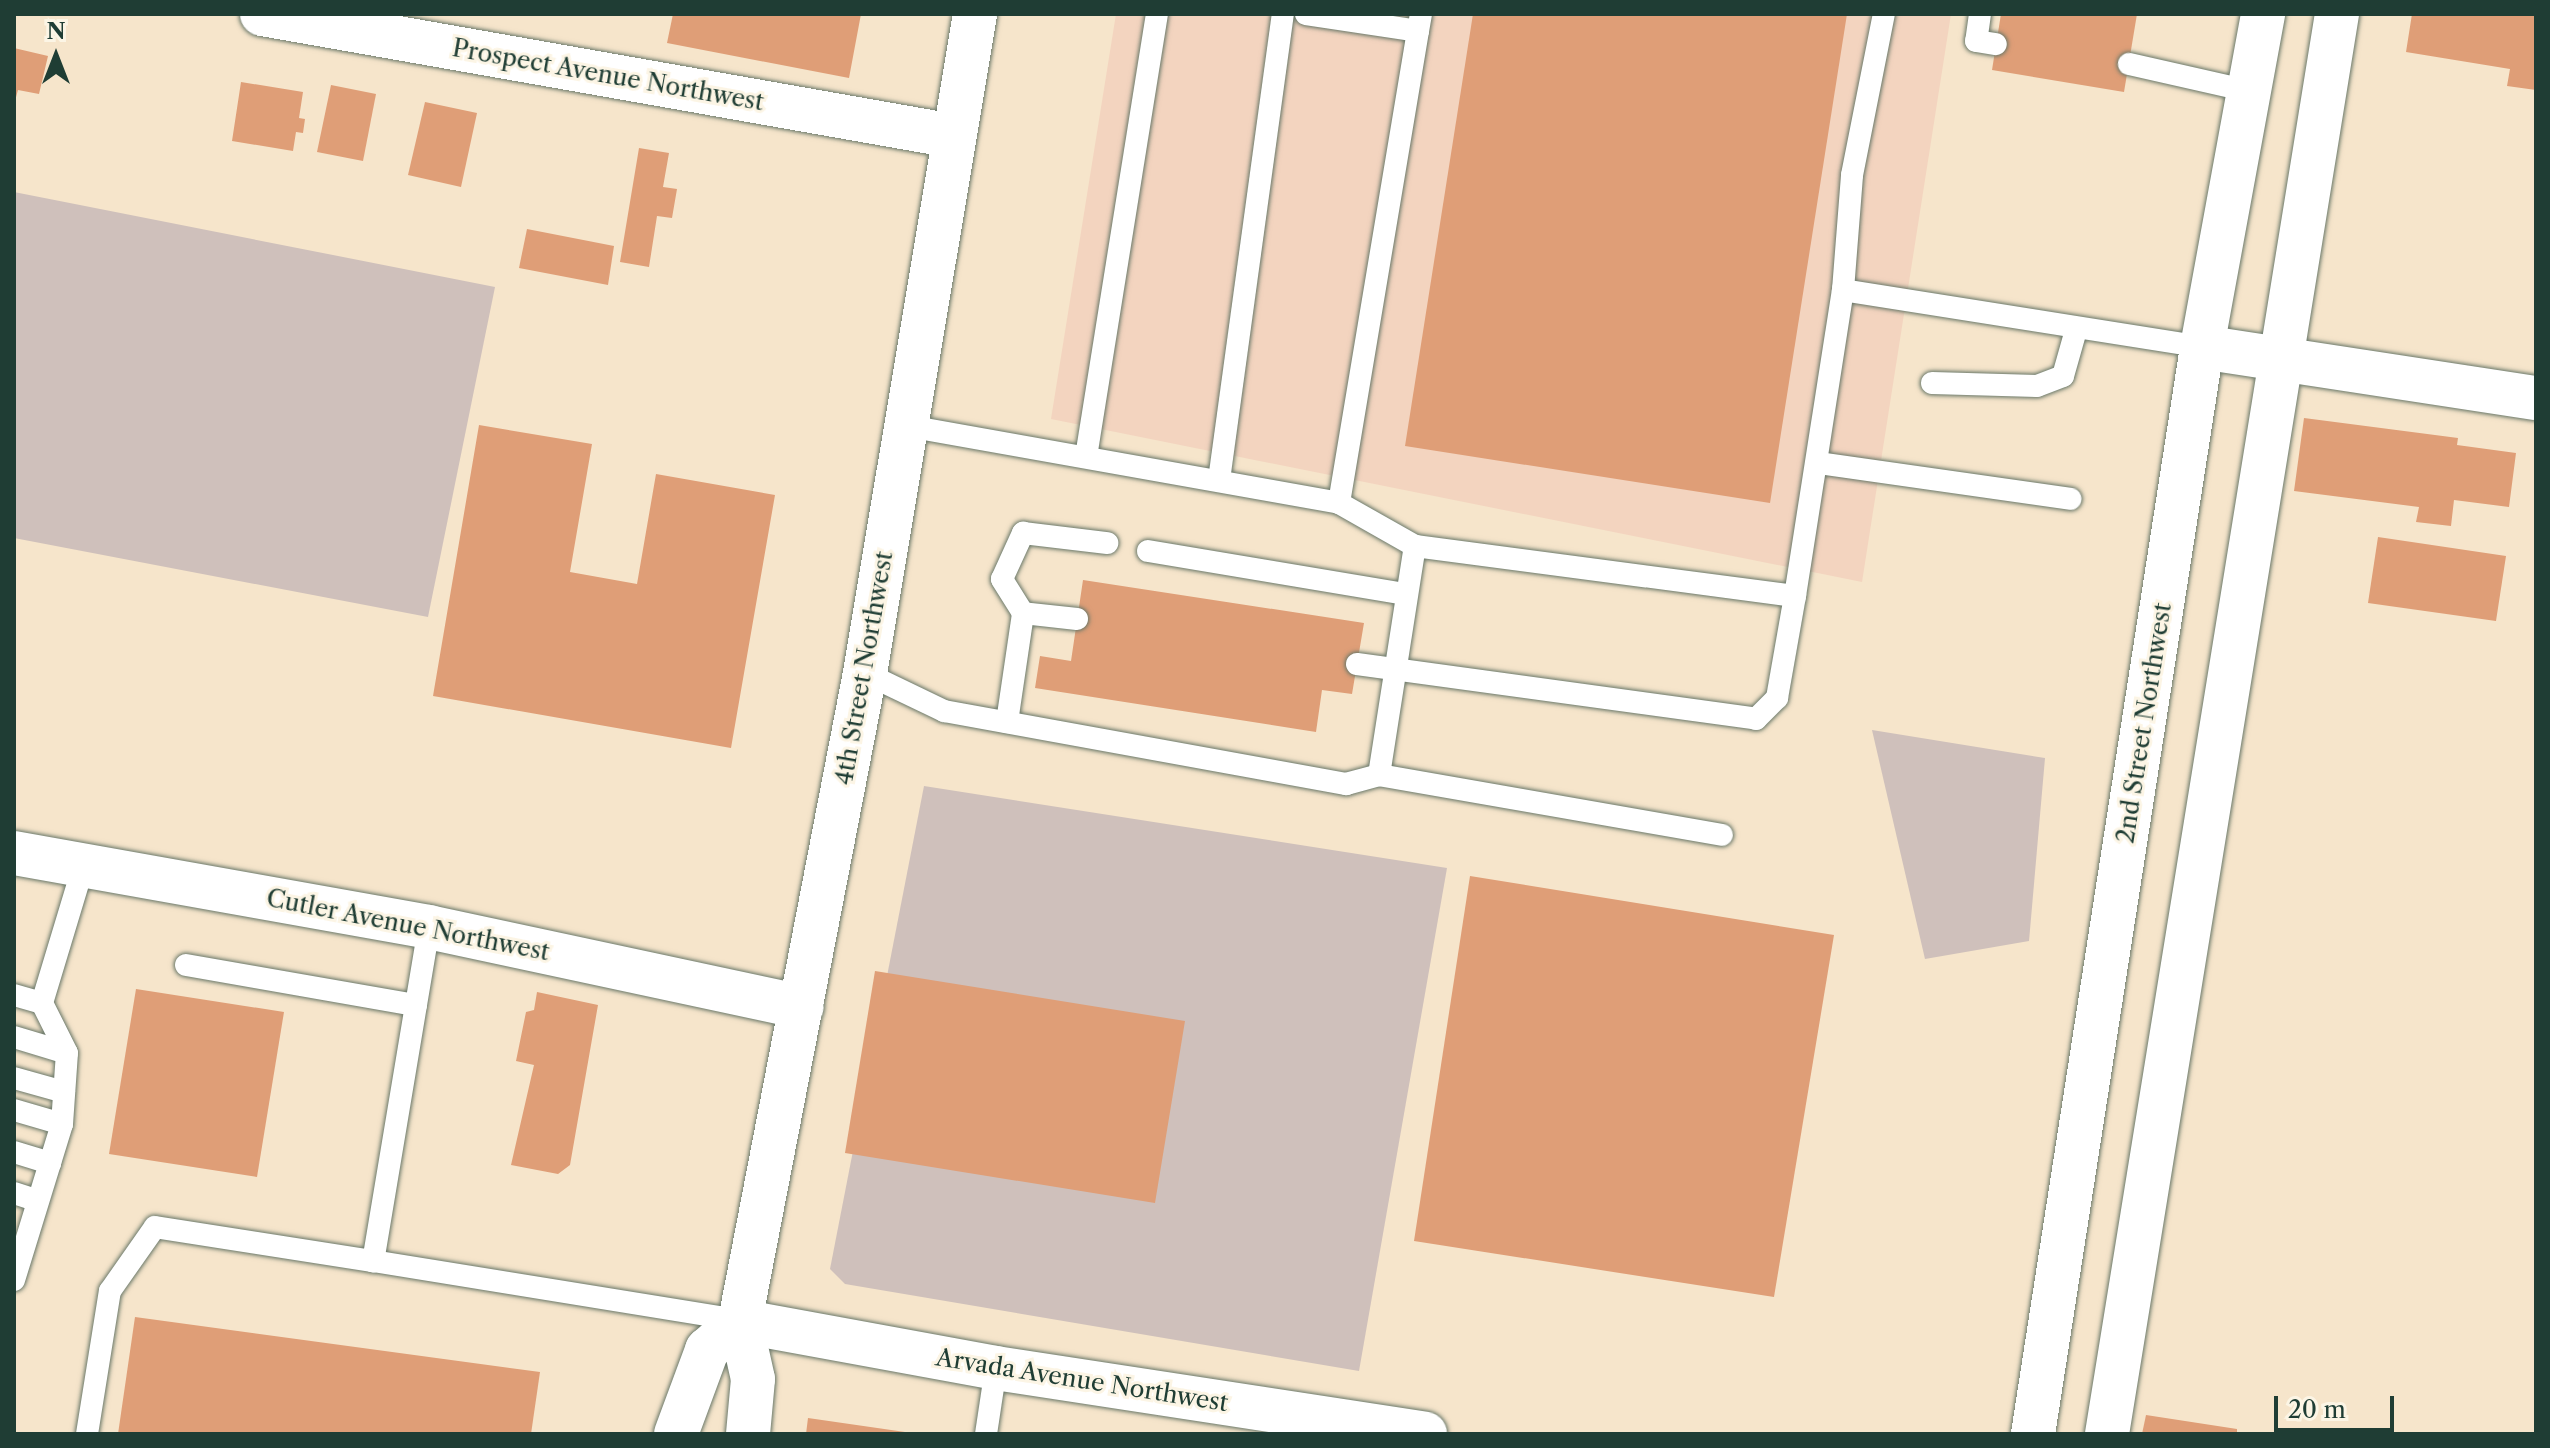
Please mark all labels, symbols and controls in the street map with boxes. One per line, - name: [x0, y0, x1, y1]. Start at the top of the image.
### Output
- north arrow: [16, 16, 96, 96]
- text: N: [46, 18, 66, 45]
- street label: Prospect Avenue Northwest: [450, 33, 766, 117]
- street label: 4th Street Northwest: [829, 549, 899, 787]
- street label: 2nd Street Northwest: [2111, 601, 2177, 845]
- street label: Cutler Avenue Northwest: [263, 883, 553, 967]
- street label: Arvada Avenue Northwest: [933, 1343, 1231, 1417]
- scale bar: [2278, 1380, 2398, 1430]
- text: 20 m: [2288, 1395, 2346, 1424]

